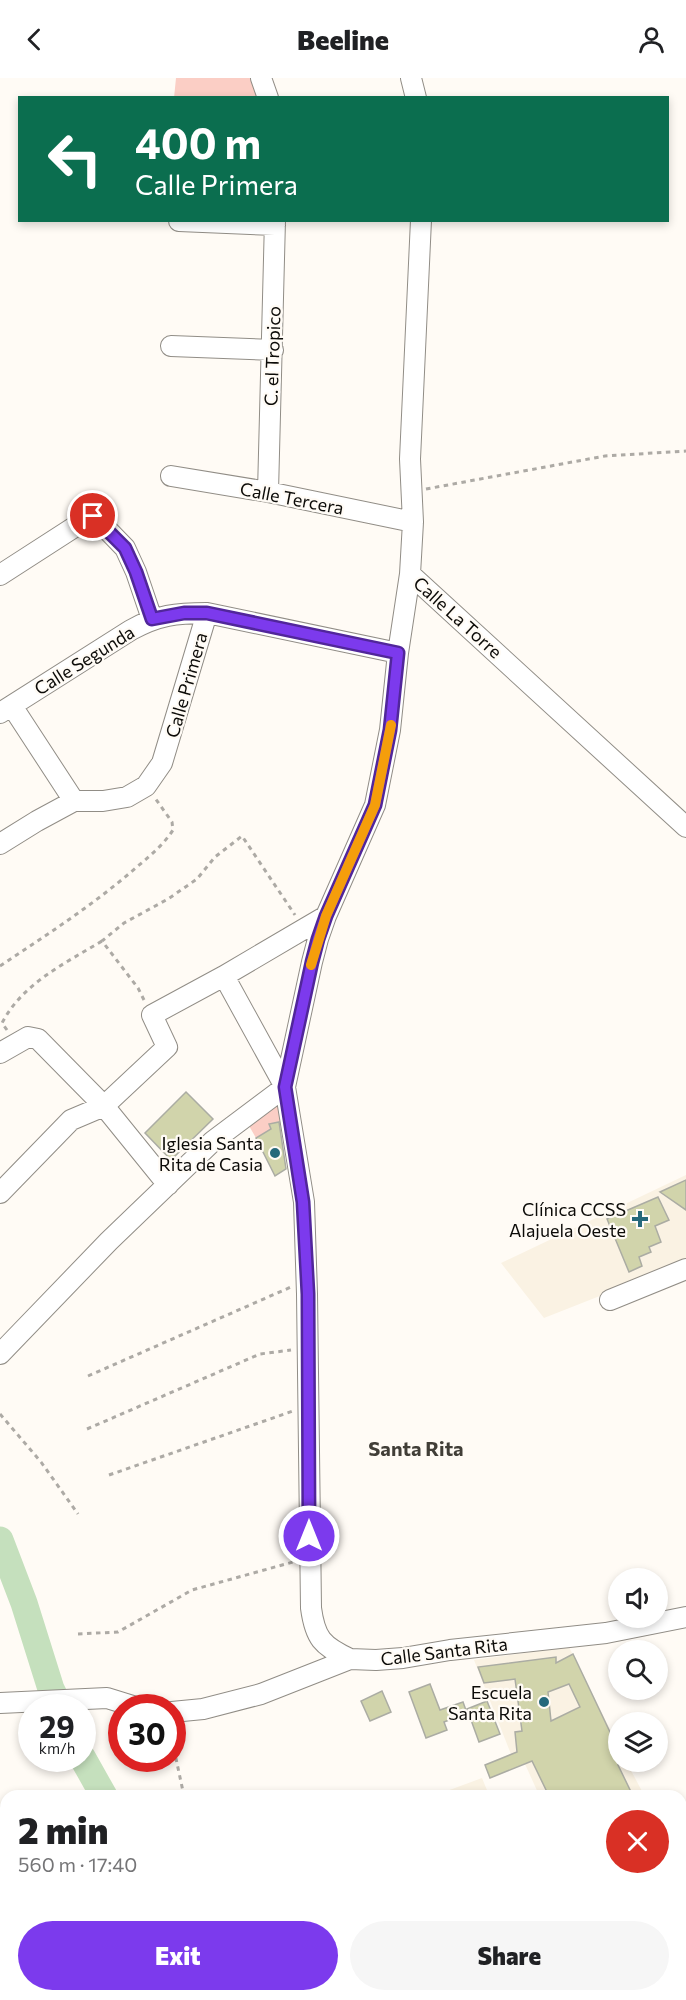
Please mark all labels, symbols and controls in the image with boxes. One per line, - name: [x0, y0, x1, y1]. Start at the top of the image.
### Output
- icon: back: [18, 23, 51, 56]
- text: Beeline: [297, 23, 389, 56]
- icon: person: [635, 23, 668, 56]
- text: 400 m: [135, 116, 261, 168]
- icon: left: [36, 120, 114, 198]
- text: Calle Primera: [135, 168, 298, 201]
- street label: C. el Tropico: [259, 306, 285, 406]
- street label: Calle Tercera: [238, 477, 346, 519]
- pin: [67, 490, 118, 541]
- icon: arrive: [76, 499, 109, 532]
- street label: Calle La Torre: [409, 572, 507, 662]
- street label: Calle Segunda: [30, 621, 138, 699]
- street label: Calle Primera: [160, 630, 212, 740]
- place label: Iglesia Santa Rita de Casia: [159, 1132, 263, 1175]
- marker: Iglesia Santa Rita de Casia: [268, 1146, 282, 1160]
- place label: Clínica CCSS Alajuela Oeste: [509, 1198, 626, 1241]
- marker: Clínica CCSS Alajuela Oeste: [631, 1210, 649, 1228]
- district label: Santa Rita: [368, 1436, 464, 1460]
- position arrow: [277, 1504, 341, 1568]
- map controls: [608, 1568, 668, 1772]
- button: sound: [608, 1568, 668, 1628]
- street label: Calle Santa Rita: [379, 1632, 509, 1670]
- button: search: [608, 1640, 668, 1700]
- place label: Escuela Santa Rita: [448, 1681, 532, 1724]
- speed limit sign: 30: [108, 1694, 186, 1772]
- marker: Escuela Santa Rita: [537, 1695, 551, 1709]
- text: 29: [39, 1707, 75, 1744]
- button: layers: [608, 1712, 668, 1772]
- text: km/h: [39, 1739, 75, 1757]
- text: 2 min: [18, 1807, 108, 1851]
- button: close: [606, 1810, 669, 1873]
- text: 560 m · 17:40: [18, 1852, 137, 1876]
- button: Exit: [18, 1921, 338, 1990]
- button: Share: [350, 1921, 669, 1990]

